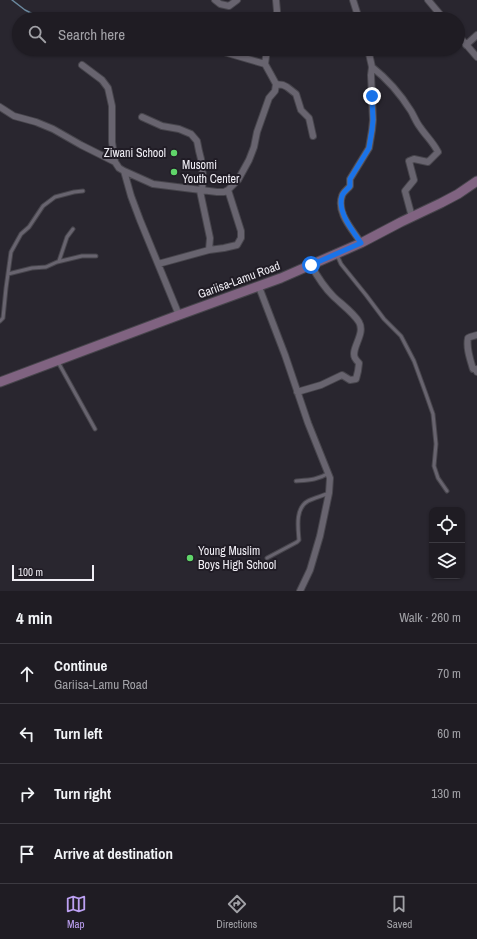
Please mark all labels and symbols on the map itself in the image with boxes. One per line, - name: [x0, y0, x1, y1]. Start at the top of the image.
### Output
- route end: [363, 87, 381, 105]
- place label: Ziwani School: [104, 145, 166, 161]
- marker: Ziwani School: [169, 148, 179, 158]
- place label: Musomi Youth Center: [182, 157, 240, 187]
- marker: Musomi Youth Center: [169, 167, 179, 177]
- route start: [302, 256, 320, 274]
- street label: Gariisa-Lamu Road: [196, 258, 282, 302]
- place label: Young Muslim Boys High School: [198, 543, 276, 573]
- marker: Young Muslim Boys High School: [185, 553, 195, 563]
- scale bar: [12, 563, 94, 582]

